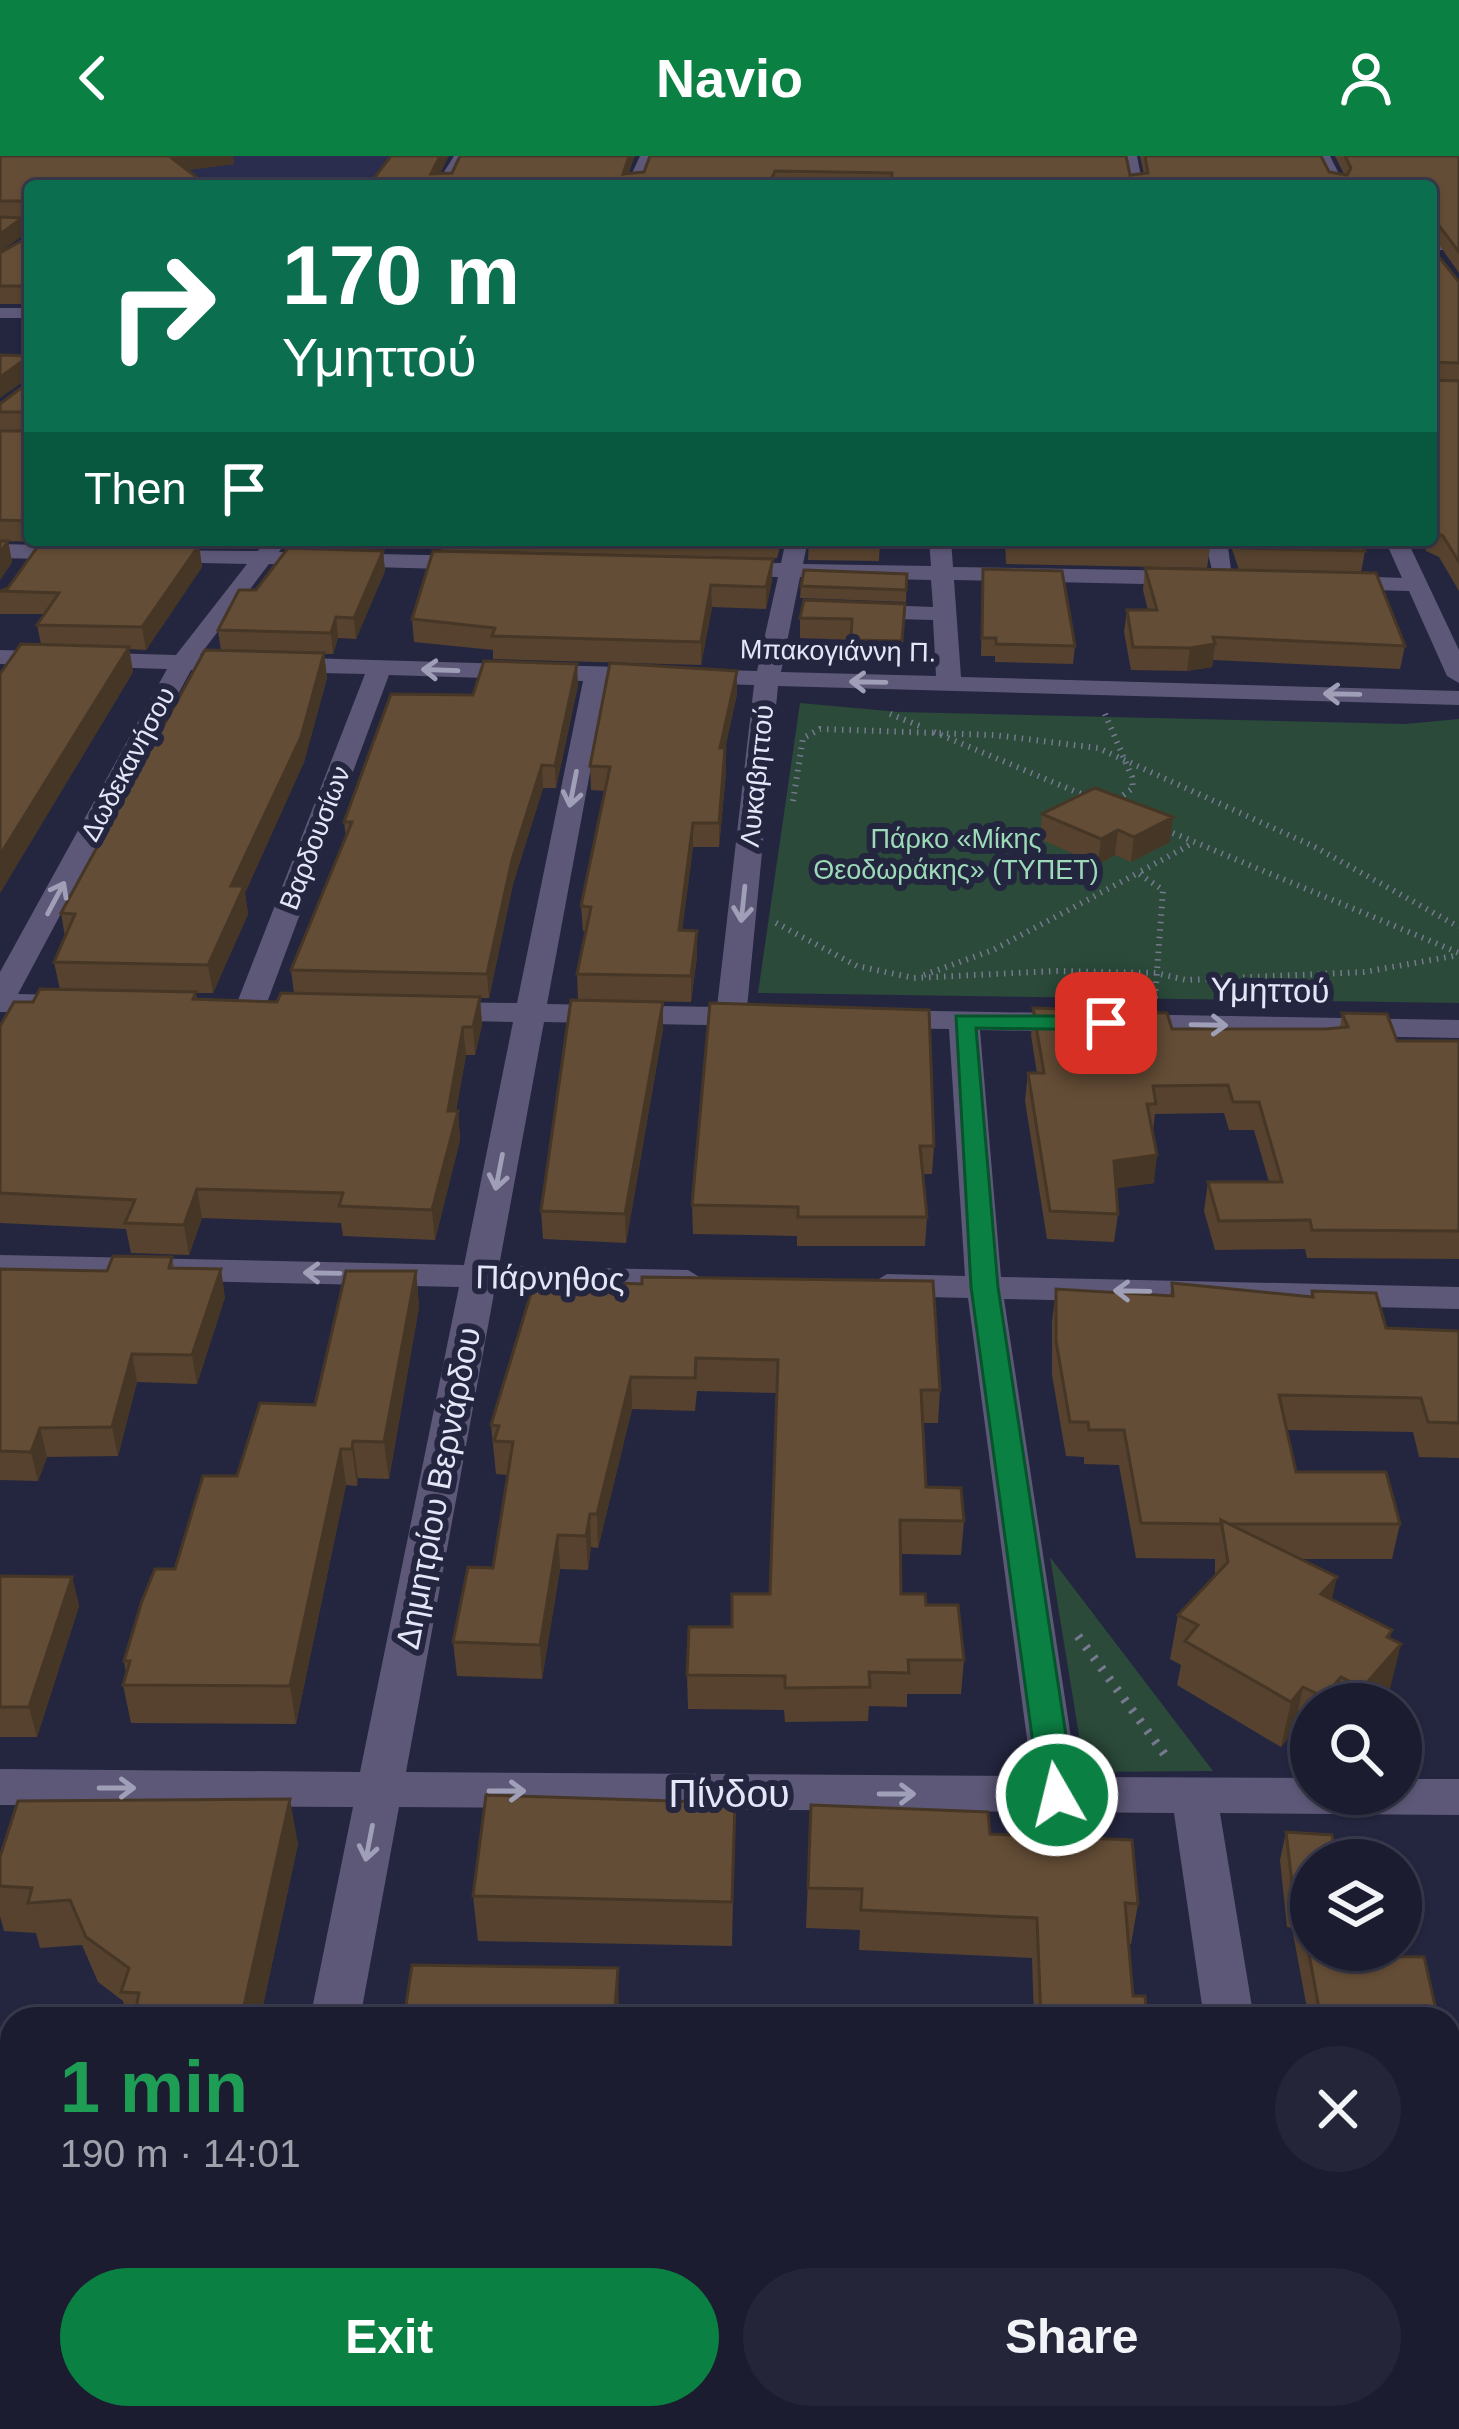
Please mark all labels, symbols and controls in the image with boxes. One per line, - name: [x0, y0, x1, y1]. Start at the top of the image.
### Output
- icon: back: [60, 45, 126, 111]
- icon: person: [1333, 45, 1399, 111]
- text: Navio: [656, 48, 803, 108]
- icon: right: [84, 228, 240, 384]
- text: 170 m: [282, 228, 520, 322]
- text: Υμηττού: [282, 327, 477, 387]
- icon: arrive: [211, 456, 277, 522]
- text: Then: [84, 463, 187, 514]
- street label: Μπακογιάννη Π.: [740, 634, 936, 668]
- one-way arrow: [421, 658, 460, 681]
- one-way arrow: [849, 671, 888, 694]
- street label: Δωδεκανήσου: [75, 682, 181, 846]
- one-way arrow: [1323, 683, 1362, 706]
- street label: Λυκαβηττού: [735, 703, 779, 849]
- street label: Βαρδουσίων: [274, 762, 356, 914]
- one-way arrow: [561, 769, 583, 808]
- park label: Πάρκο «Μίκης Θεοδωράκης» (ΤΥΠΕΤ): [813, 824, 1099, 885]
- one-way arrow: [45, 881, 68, 916]
- one-way arrow: [731, 883, 754, 922]
- street label: Υμηττού: [1210, 970, 1330, 1010]
- pin: [1055, 972, 1157, 1074]
- icon: arrive: [1073, 990, 1139, 1056]
- one-way arrow: [1189, 1013, 1228, 1036]
- one-way arrow: [487, 1152, 509, 1191]
- street label: Πάρνηθος: [475, 1258, 625, 1298]
- one-way arrow: [303, 1262, 342, 1285]
- one-way arrow: [1113, 1279, 1152, 1302]
- street label: Δημητρίου Βερνάρδου: [389, 1324, 487, 1652]
- map controls: [1290, 1683, 1422, 1971]
- button: search: [1290, 1683, 1422, 1815]
- position arrow: [994, 1732, 1120, 1858]
- street label: Πίνδου: [668, 1772, 790, 1815]
- one-way arrow: [97, 1777, 136, 1799]
- one-way arrow: [487, 1780, 526, 1802]
- one-way arrow: [877, 1783, 916, 1805]
- one-way arrow: [357, 1823, 379, 1862]
- button: layers: [1290, 1839, 1422, 1971]
- button: close: [1275, 2046, 1401, 2172]
- text: 1 min: [60, 2047, 248, 2127]
- text: 190 m · 14:01: [60, 2132, 301, 2175]
- button: Exit: [60, 2268, 719, 2406]
- button: Share: [743, 2268, 1401, 2406]

